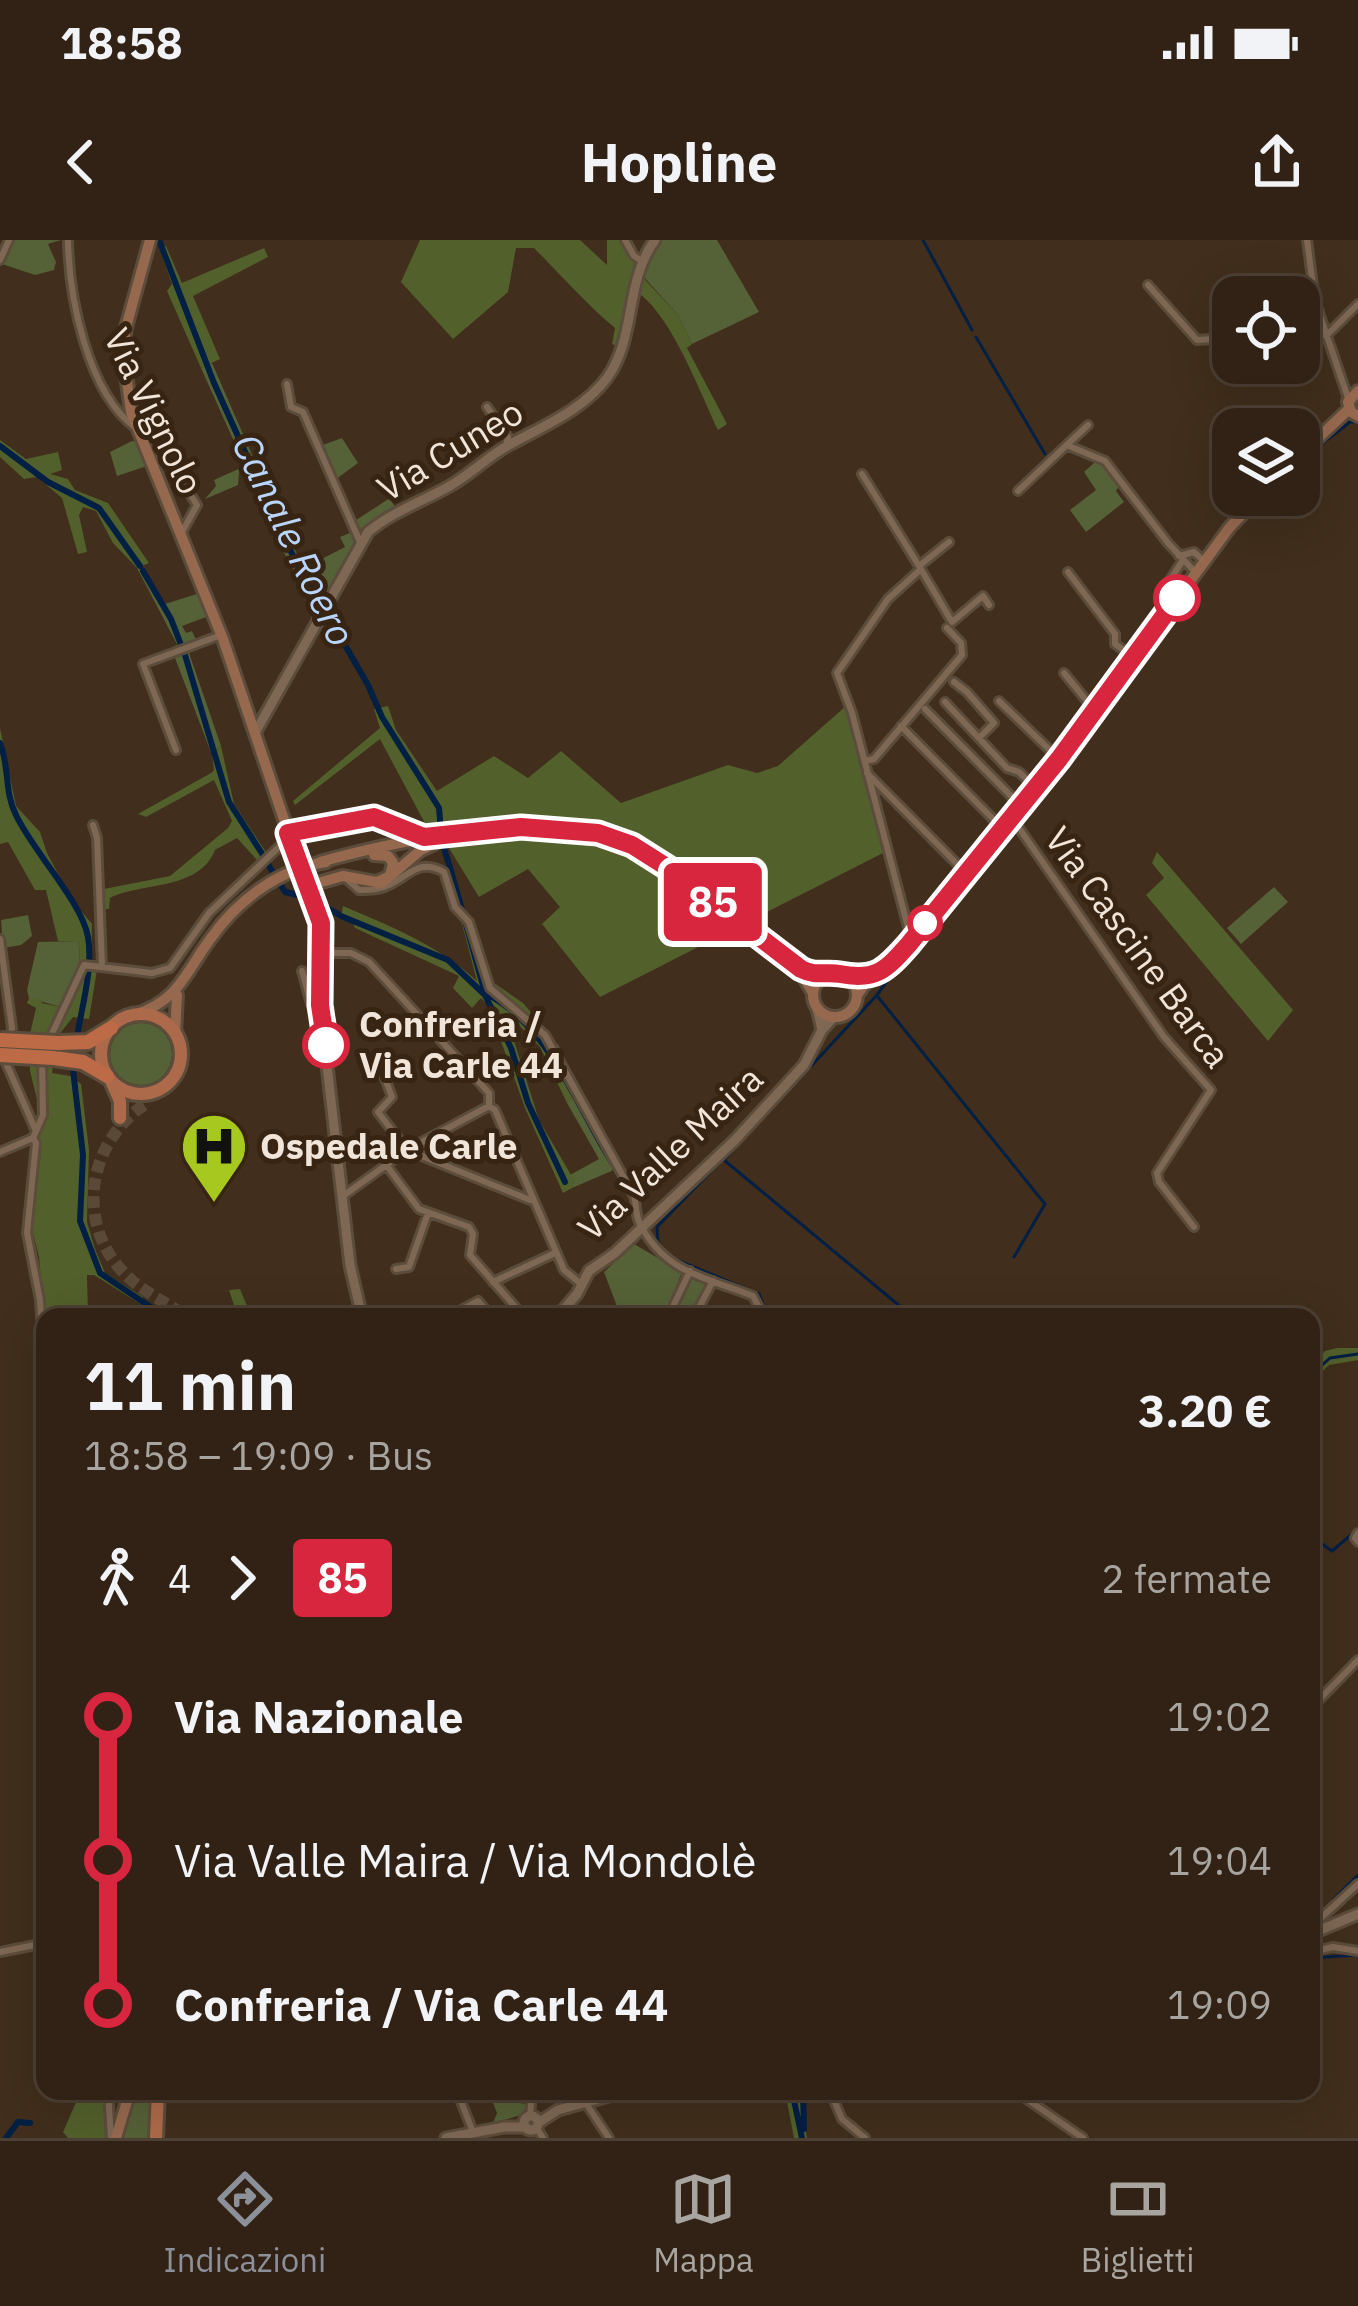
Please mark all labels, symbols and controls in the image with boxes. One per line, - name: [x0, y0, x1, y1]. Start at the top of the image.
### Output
- text: 18:58: [60, 13, 183, 71]
- text: Hopline: [581, 127, 777, 197]
- icon: back: [48, 129, 114, 195]
- icon: share: [1244, 129, 1310, 195]
- map controls: [1212, 276, 1320, 516]
- button: locate: [1212, 276, 1320, 384]
- street label: Via Vignolo: [94, 320, 215, 502]
- street label: Via Cuneo: [368, 388, 531, 511]
- button: layers: [1212, 408, 1320, 516]
- water label: Canale Roero: [221, 425, 368, 654]
- unlabelled marker: [1155, 576, 1199, 620]
- street label: Via Cascine Barca: [1035, 817, 1242, 1076]
- line badge: 85: [659, 863, 767, 941]
- text: 85: [688, 874, 738, 929]
- unlabelled marker: [909, 907, 941, 939]
- place label: Confreria / Via Carle 44: [359, 1000, 563, 1088]
- marker: Confreria / Via Carle 44: [304, 1023, 348, 1067]
- street label: Via Valle Maira: [567, 1055, 772, 1250]
- hospital icon: Ospedale Carle: [179, 1111, 249, 1205]
- place label: Ospedale Carle: [260, 1122, 518, 1169]
- text: 11 min: [84, 1342, 296, 1428]
- text: 3.20 €: [1138, 1381, 1272, 1439]
- text: 18:58 – 19:09 · Bus: [84, 1430, 433, 1481]
- icon: walk: [84, 1545, 150, 1611]
- icon: forward: [209, 1545, 275, 1611]
- text: 85: [317, 1550, 368, 1605]
- text: 4: [168, 1553, 191, 1604]
- text: 2 fermate: [1101, 1553, 1272, 1604]
- text: Via Nazionale: [174, 1687, 463, 1745]
- text: 19:02: [1167, 1691, 1272, 1742]
- text: Via Valle Maira / Via Mondolè: [174, 1831, 756, 1889]
- text: 19:04: [1167, 1835, 1272, 1886]
- text: Confreria / Via Carle 44: [174, 1975, 669, 2033]
- text: 19:09: [1167, 1979, 1272, 2030]
- tab: Indicazioni: [164, 2166, 326, 2281]
- tab: Mappa: [653, 2166, 754, 2281]
- tab: Biglietti: [1081, 2166, 1194, 2281]

